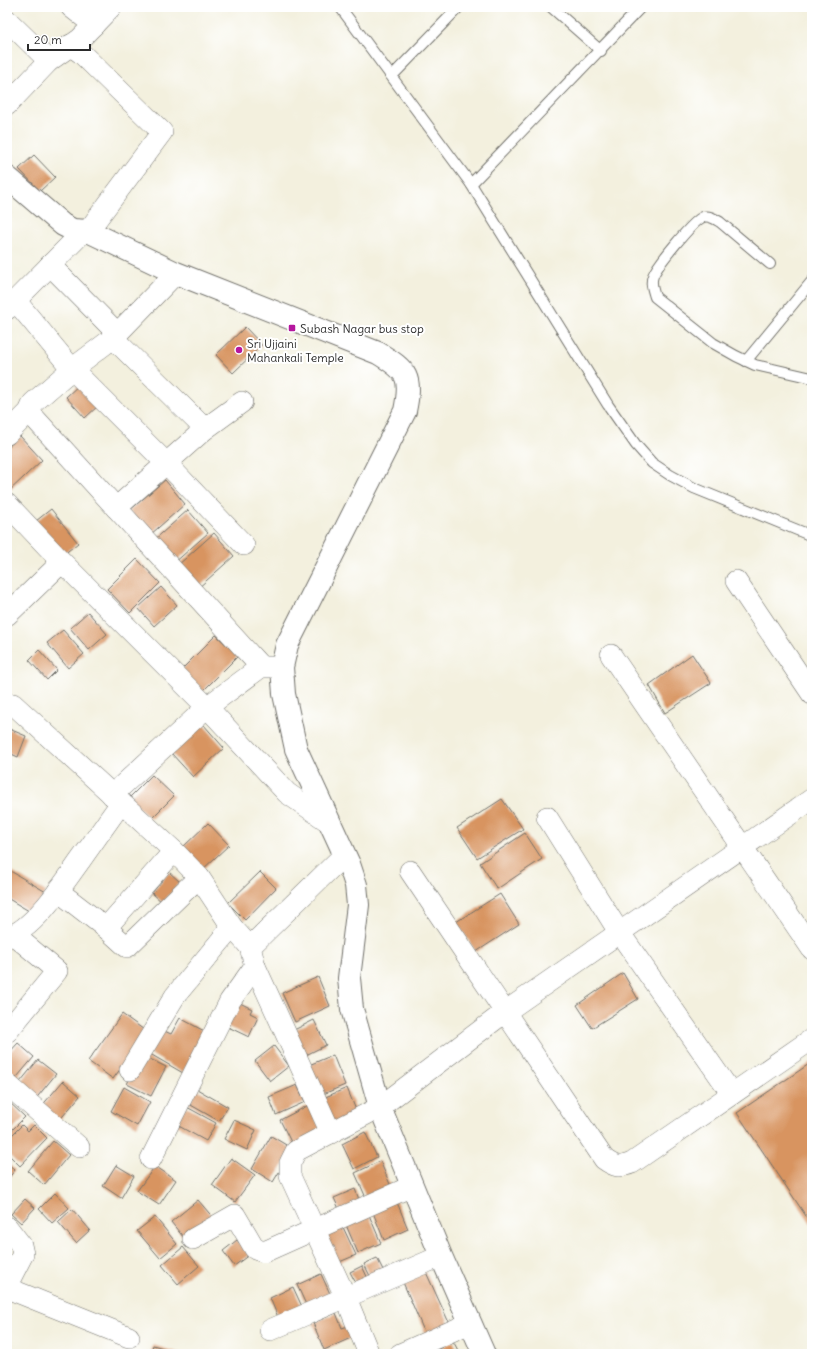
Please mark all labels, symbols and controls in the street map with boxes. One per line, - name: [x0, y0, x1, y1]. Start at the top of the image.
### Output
- scale bar: [28, 26, 90, 52]
- text: 20 m: [34, 32, 62, 47]
- place label: Subash Nagar bus stop: [300, 321, 424, 336]
- marker: Subash Nagar bus stop: [287, 323, 297, 333]
- place label: Sri Ujjaini Mahankali Temple: [247, 336, 344, 365]
- marker: Sri Ujjaini Mahankali Temple: [234, 345, 244, 355]

